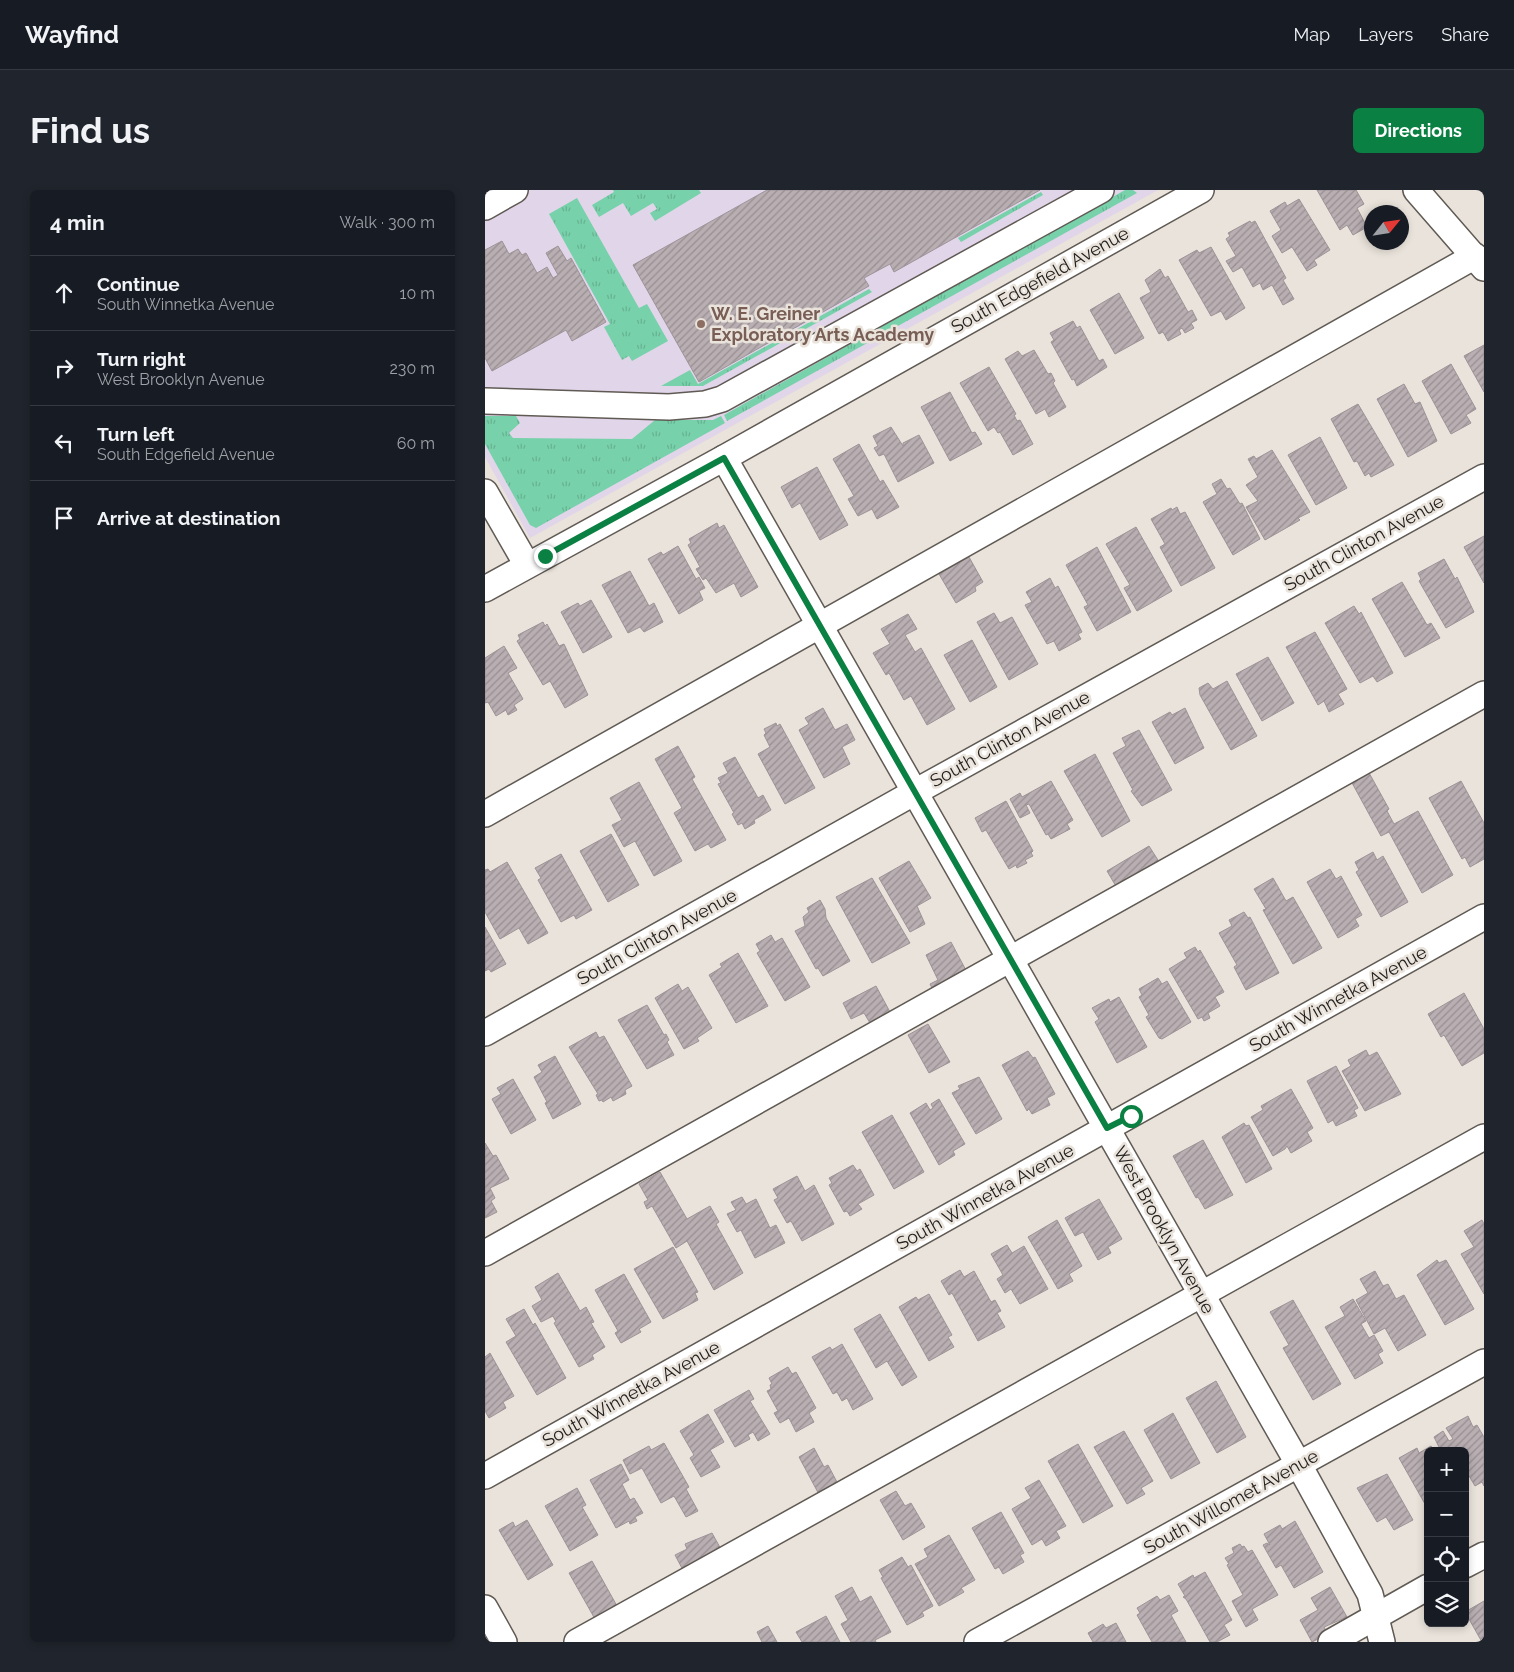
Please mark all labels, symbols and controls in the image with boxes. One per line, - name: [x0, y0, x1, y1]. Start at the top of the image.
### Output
- text: Wayfind: [25, 20, 119, 49]
- text: Map: [1294, 24, 1330, 45]
- text: Layers: [1358, 24, 1413, 45]
- text: Share: [1441, 24, 1489, 45]
- button: Directions: [1353, 108, 1484, 153]
- text: Find us: [30, 110, 150, 151]
- north arrow: [1364, 205, 1409, 250]
- text: 4 min: [50, 210, 105, 235]
- text: Walk · 300 m: [339, 213, 435, 232]
- street label: South Edgefield Avenue: [947, 222, 1133, 337]
- text: Continue: [97, 273, 180, 295]
- icon: ahead: [50, 279, 78, 307]
- text: 10 m: [400, 284, 435, 303]
- text: South Winnetka Avenue: [97, 295, 274, 314]
- place label: W. E. Greiner Exploratory Arts Academy: [711, 303, 934, 345]
- marker: W. E. Greiner Exploratory Arts Academy: [695, 318, 707, 330]
- text: Turn right: [97, 348, 186, 370]
- icon: right: [50, 354, 78, 382]
- text: 230 m: [390, 359, 435, 378]
- text: West Brooklyn Avenue: [97, 370, 265, 389]
- text: Turn left: [97, 423, 174, 445]
- icon: left: [50, 429, 78, 457]
- text: 60 m: [397, 434, 435, 453]
- text: South Edgefield Avenue: [97, 445, 275, 464]
- street label: South Clinton Avenue: [1280, 490, 1448, 595]
- icon: arrive: [50, 504, 78, 532]
- text: Arrive at destination: [97, 507, 281, 529]
- route end: [534, 545, 557, 568]
- street label: South Clinton Avenue: [926, 686, 1094, 791]
- street label: South Clinton Avenue: [573, 884, 741, 989]
- street label: South Winnetka Avenue: [1245, 941, 1431, 1056]
- route start: [1120, 1105, 1143, 1128]
- street label: South Winnetka Avenue: [892, 1139, 1078, 1254]
- street label: West Brooklyn Avenue: [1110, 1142, 1220, 1318]
- street label: South Winnetka Avenue: [538, 1336, 724, 1451]
- street label: South Willomet Avenue: [1140, 1445, 1322, 1558]
- map controls: [1424, 1447, 1469, 1627]
- button: +: [1424, 1447, 1469, 1492]
- button: −: [1424, 1492, 1469, 1537]
- button: locate: [1424, 1537, 1469, 1582]
- button: layers: [1424, 1582, 1469, 1627]

